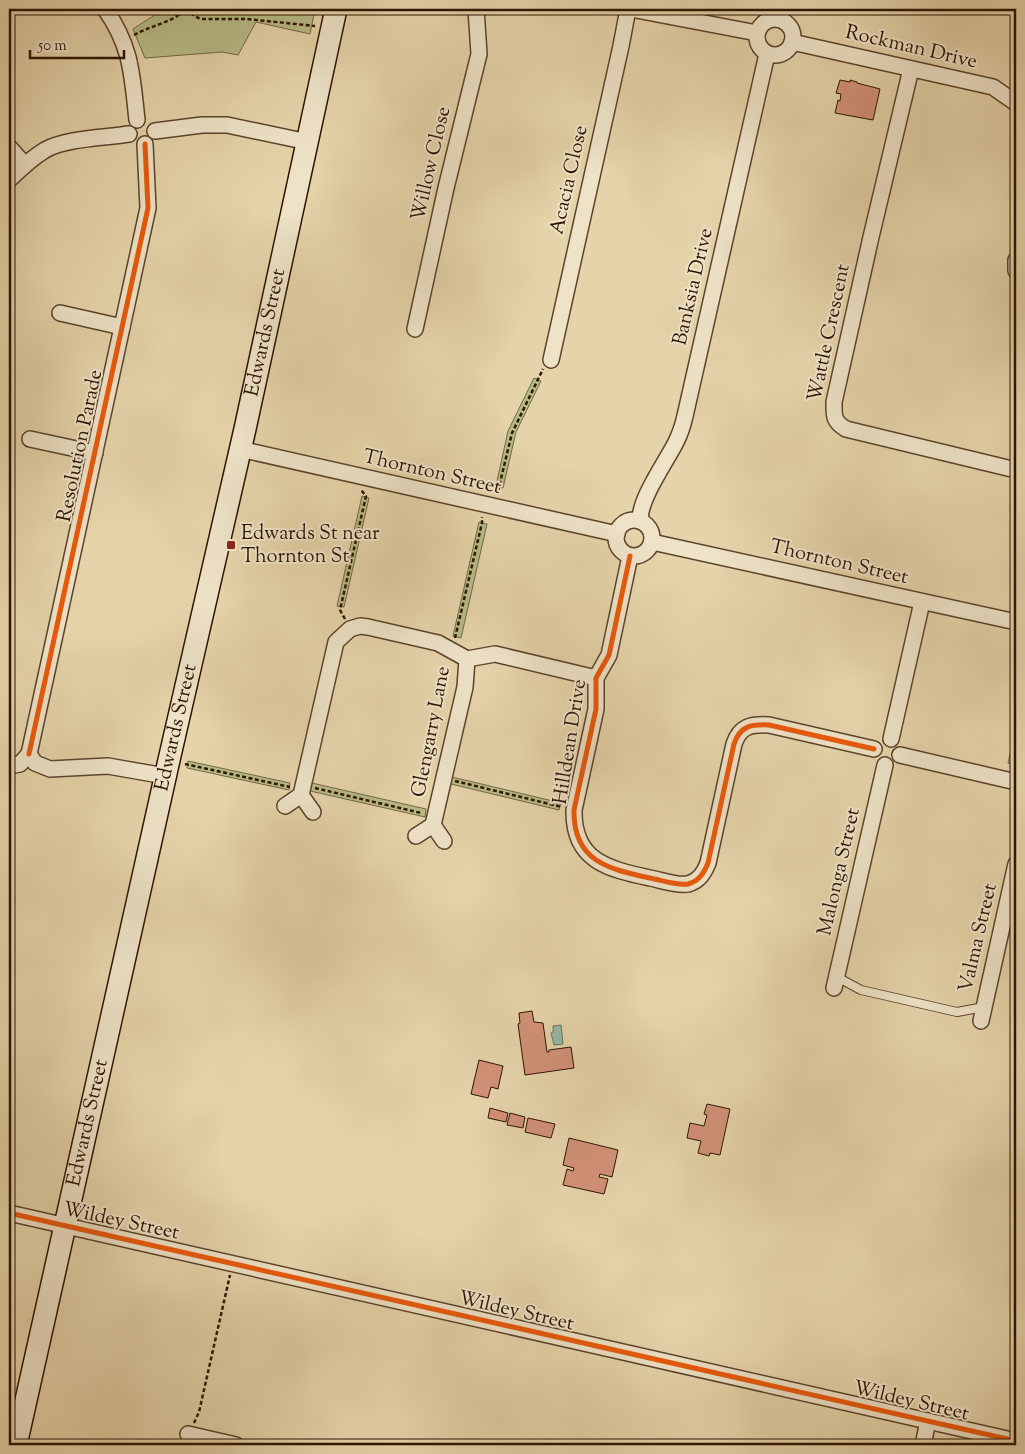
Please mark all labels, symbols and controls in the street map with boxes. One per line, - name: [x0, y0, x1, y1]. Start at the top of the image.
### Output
- street label: Rockman Drive: [842, 19, 980, 77]
- scale bar: [30, 28, 124, 60]
- text: 50 m: [37, 36, 67, 57]
- street label: Willow Close: [405, 104, 459, 224]
- street label: Acacia Close: [543, 123, 597, 237]
- street label: Banksia Drive: [666, 225, 722, 349]
- street label: Wattle Crescent: [801, 261, 859, 405]
- street label: Edwards Street: [238, 266, 294, 399]
- street label: Resolution Parade: [51, 367, 111, 525]
- street label: Thornton Street: [360, 443, 504, 503]
- place label: Edwards St near Thornton St: [241, 520, 380, 572]
- street label: Thornton Street: [767, 533, 911, 593]
- marker: Edwards St near Thornton St: [225, 539, 237, 551]
- street label: Edwards Street: [148, 661, 205, 794]
- street label: Glengarry Lane: [405, 664, 459, 800]
- street label: Hilldean Drive: [547, 677, 595, 807]
- street label: Malonga Street: [811, 805, 869, 939]
- street label: Valma Street: [952, 880, 1006, 996]
- street label: Edwards Street: [60, 1056, 116, 1189]
- street label: Wildey Street: [60, 1196, 182, 1248]
- street label: Wildey Street: [455, 1285, 577, 1339]
- street label: Wildey Street: [850, 1375, 972, 1429]

